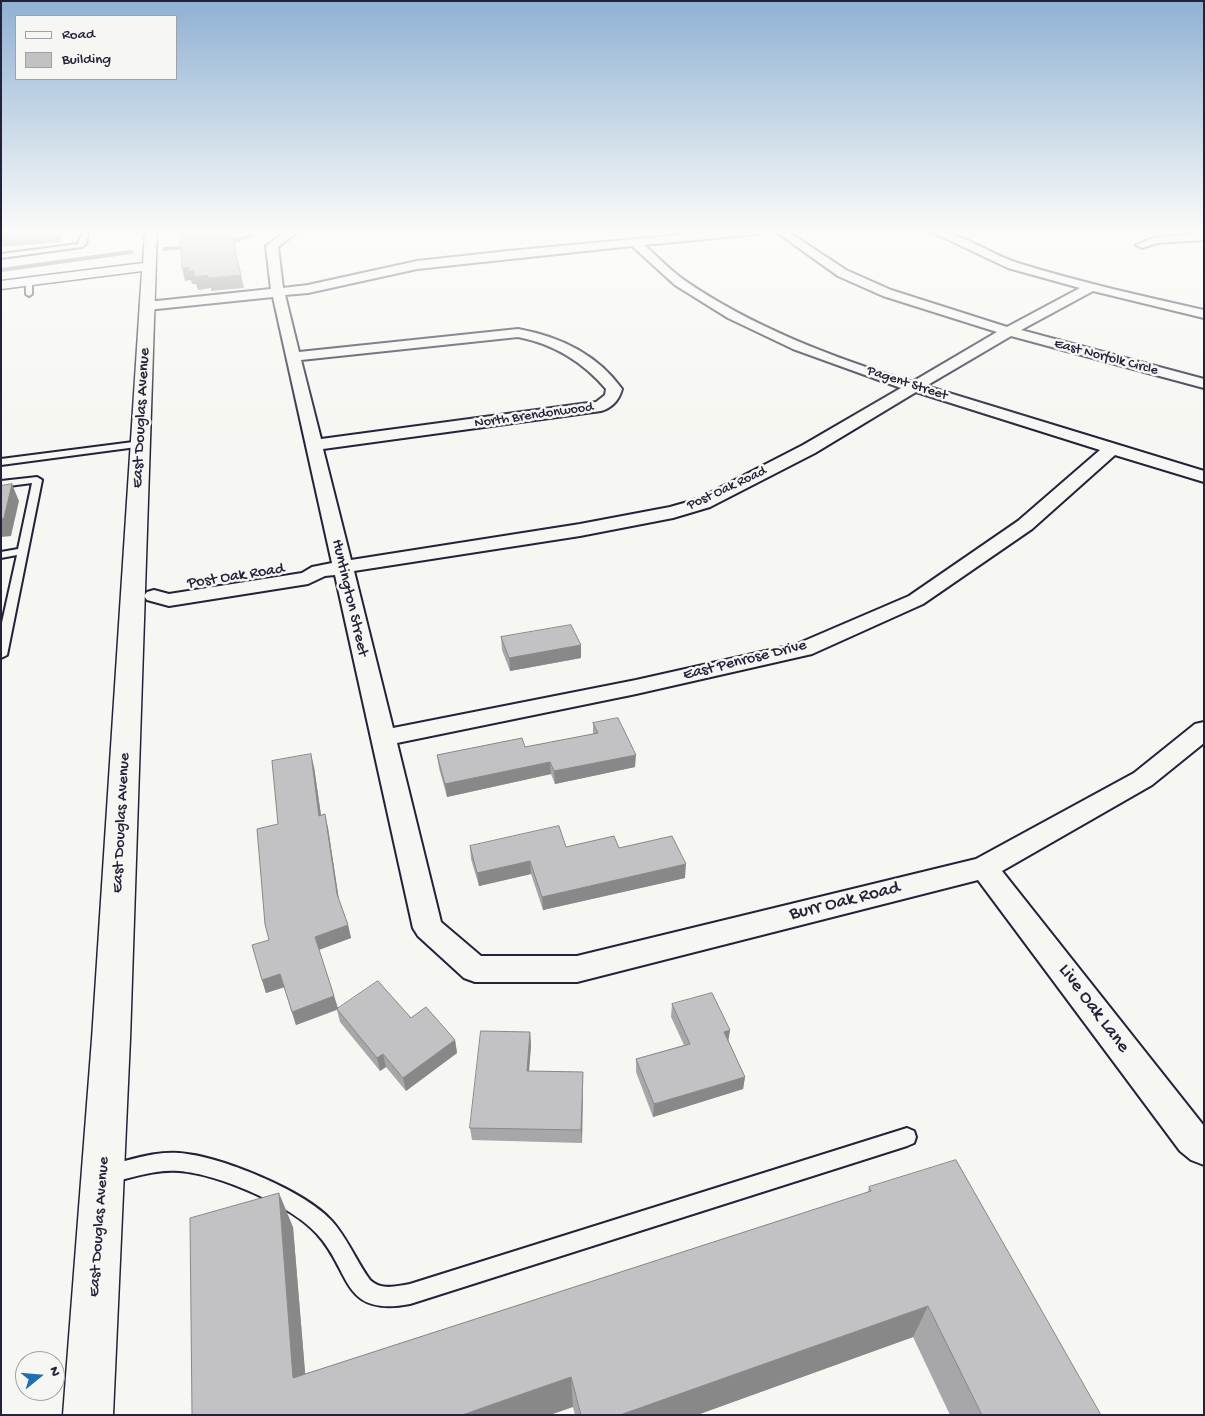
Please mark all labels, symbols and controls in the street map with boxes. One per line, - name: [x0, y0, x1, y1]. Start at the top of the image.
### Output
- legend: [15, 15, 178, 80]
- text: Road: [62, 26, 95, 44]
- text: Building: [62, 51, 111, 69]
- street label: East Norfolk Circle: [1052, 336, 1160, 380]
- street label: East Douglas Avenue: [129, 347, 155, 489]
- street label: Pagent Street: [865, 363, 949, 405]
- street label: North Brendonwood: [474, 399, 594, 433]
- street label: Post Oak Road: [685, 463, 769, 515]
- street label: Huntington Street: [326, 537, 372, 659]
- street label: Post Oak Road: [186, 560, 286, 594]
- street label: East Penrose Drive: [681, 636, 809, 686]
- street label: East Douglas Avenue: [109, 752, 135, 894]
- street label: Burr Oak Road: [787, 877, 903, 927]
- street label: Live Oak Lane: [1052, 960, 1134, 1058]
- street label: East Douglas Avenue: [86, 1156, 114, 1298]
- north arrow: [15, 1351, 65, 1401]
- text: N: [44, 1365, 63, 1379]

